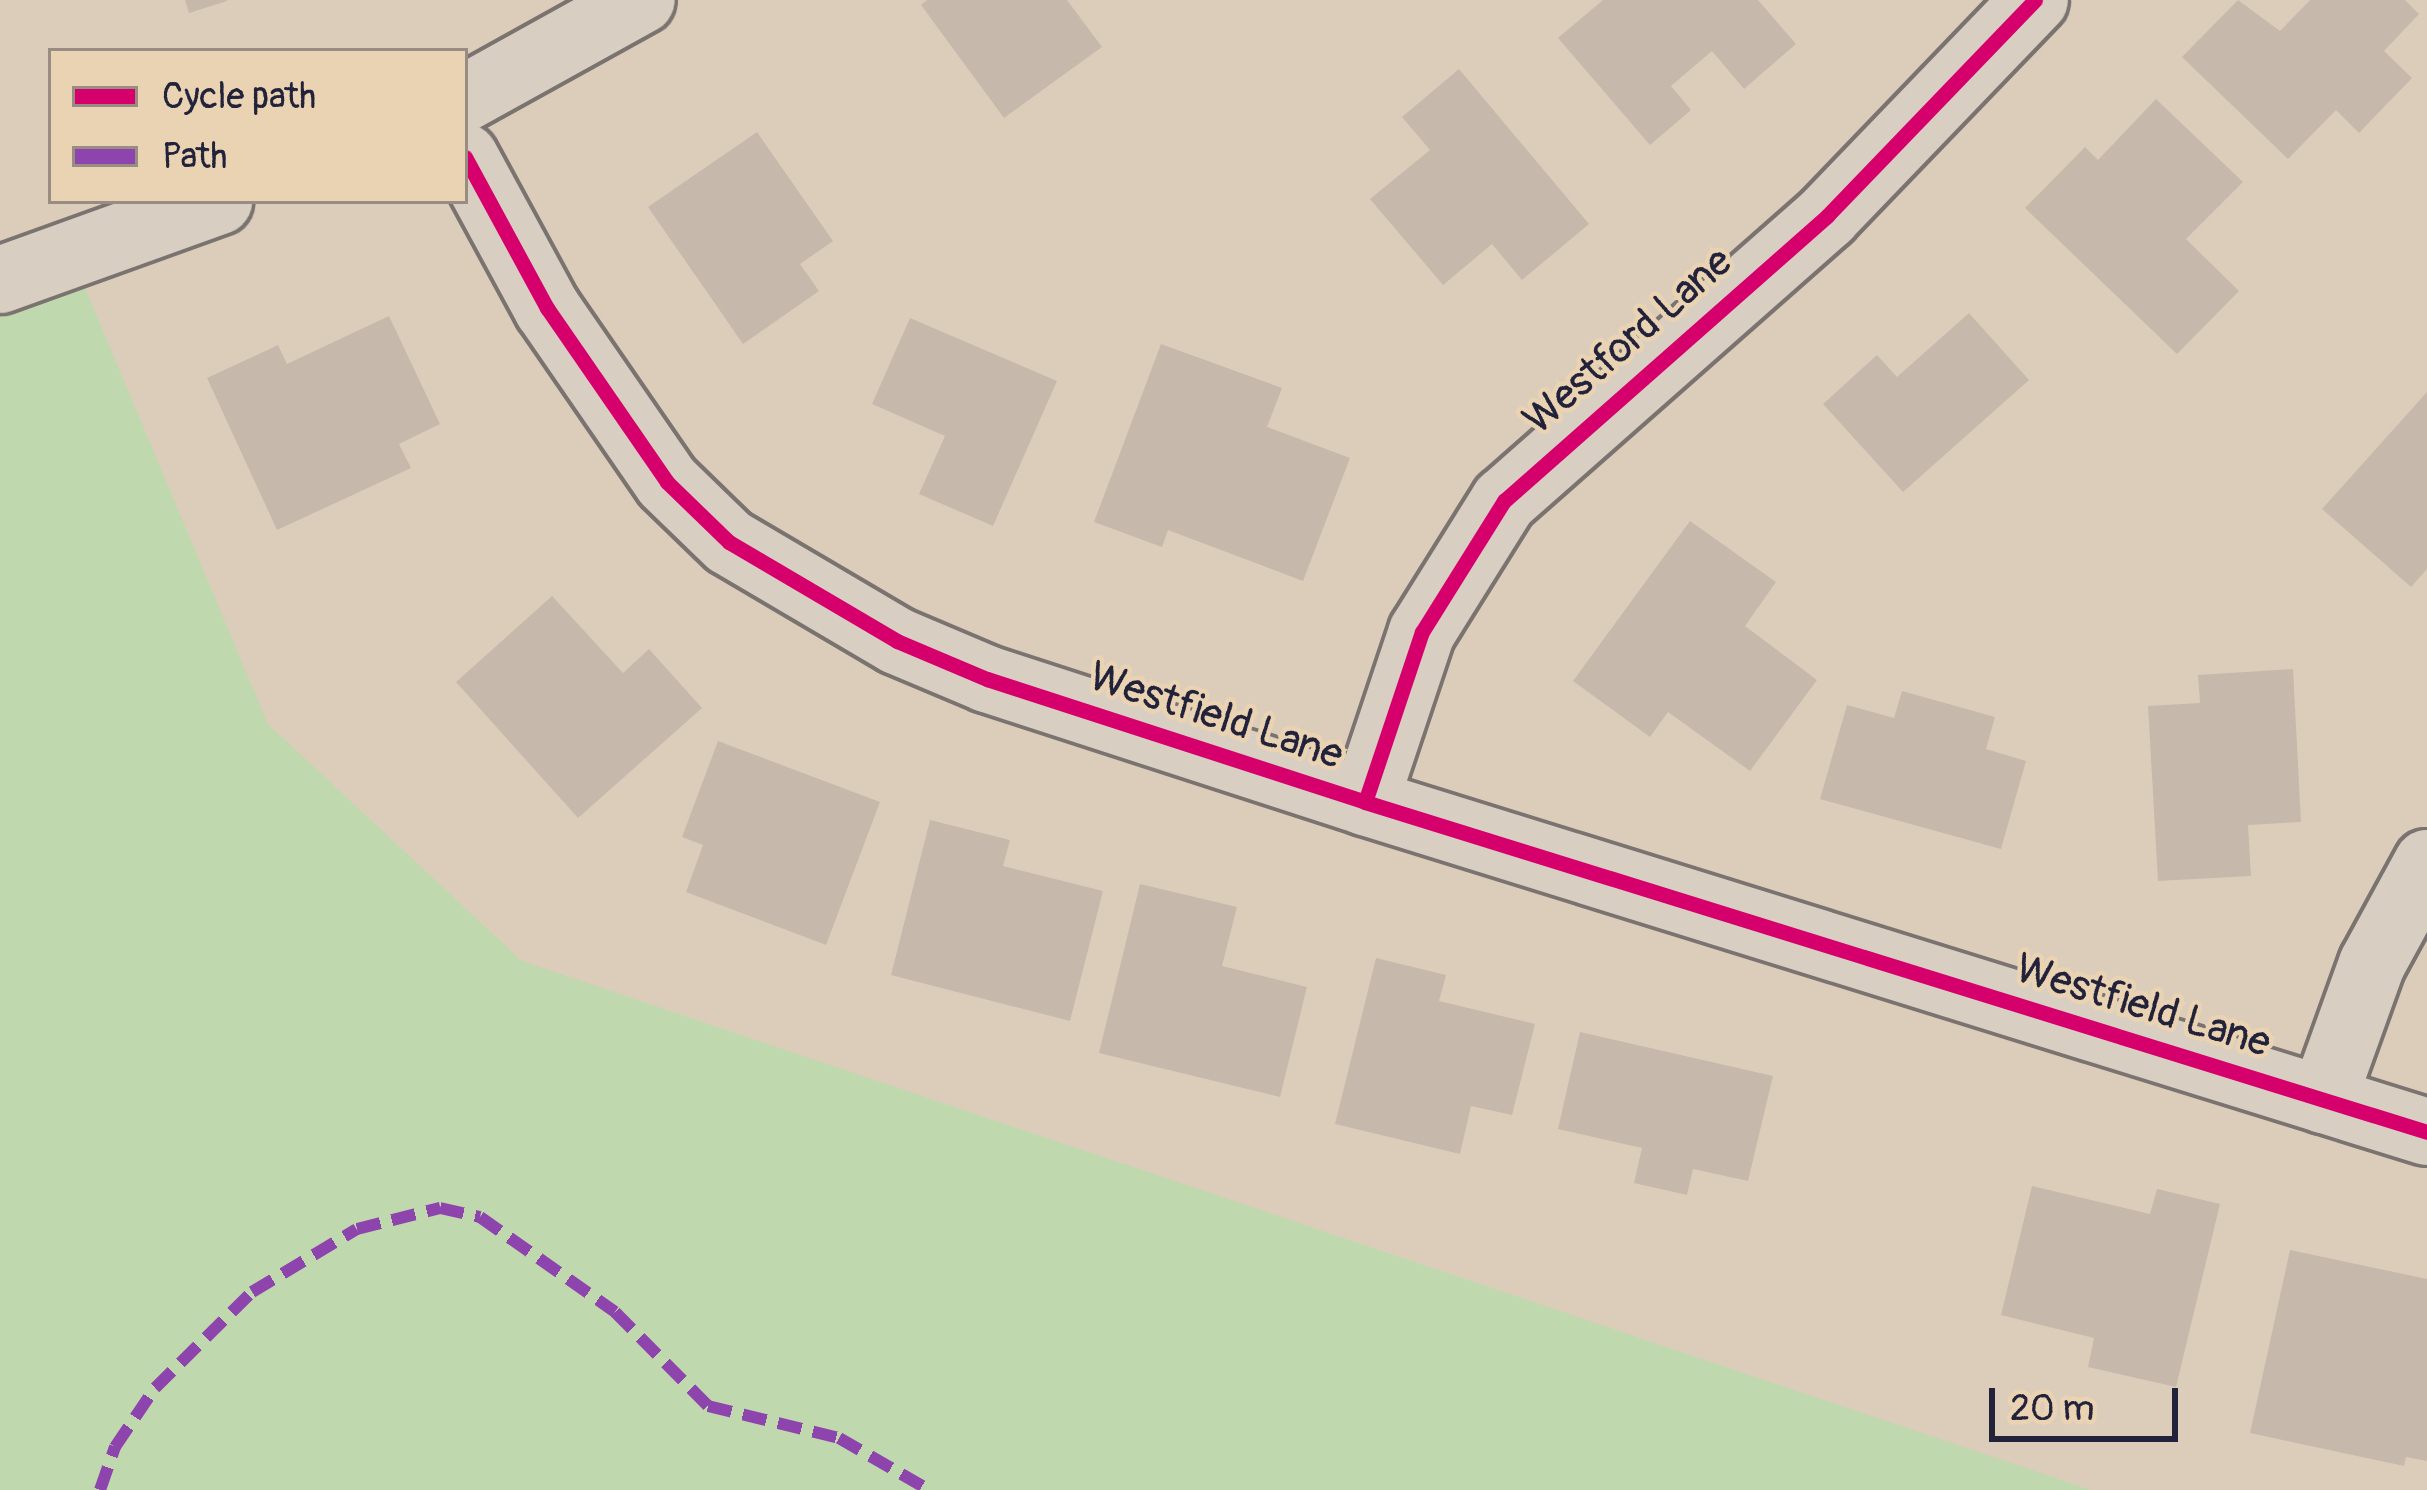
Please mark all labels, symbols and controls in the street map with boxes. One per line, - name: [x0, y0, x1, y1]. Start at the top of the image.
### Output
- legend: [48, 48, 468, 204]
- text: Cycle path: [162, 74, 316, 119]
- text: Path: [162, 134, 227, 179]
- street label: Westford Lane: [1513, 237, 1743, 445]
- street label: Westfield Lane: [1083, 651, 1349, 781]
- street label: Westfield Lane: [2010, 943, 2276, 1069]
- scale bar: [1995, 1364, 2184, 1438]
- text: 20 m: [2010, 1386, 2095, 1431]

